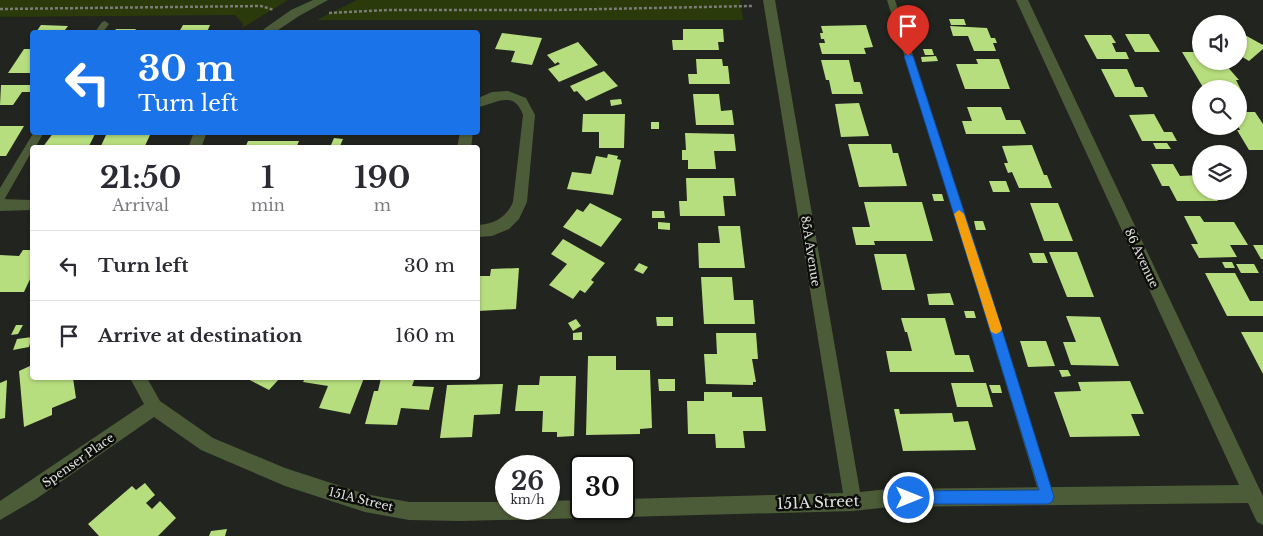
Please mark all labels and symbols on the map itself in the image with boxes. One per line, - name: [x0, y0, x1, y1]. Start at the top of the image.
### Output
- pin: [887, 5, 929, 56]
- street label: 85A Avenue: [798, 215, 824, 288]
- street label: 86 Avenue: [1122, 226, 1162, 290]
- street label: Spenser Place: [39, 430, 117, 490]
- speed limit sign: 30: [570, 455, 635, 520]
- position arrow: [882, 471, 934, 523]
- street label: 151A Street: [327, 484, 395, 514]
- street label: 151A Street: [777, 491, 860, 513]

